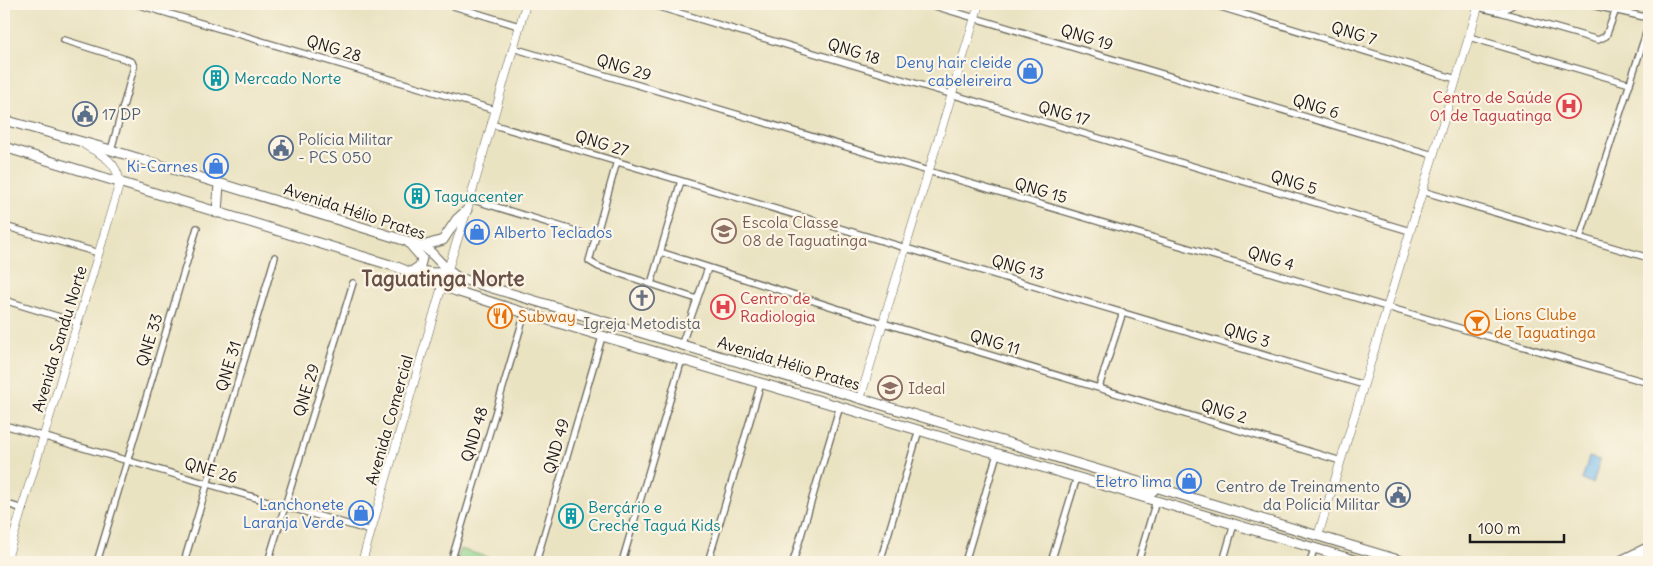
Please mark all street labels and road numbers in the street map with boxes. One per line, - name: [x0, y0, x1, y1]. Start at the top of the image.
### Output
- street label: QNG 7: [1329, 17, 1379, 49]
- street label: QNG 19: [1058, 20, 1116, 54]
- street label: QNG 28: [304, 30, 364, 66]
- street label: QNG 18: [825, 34, 883, 68]
- street label: QNG 29: [594, 49, 654, 85]
- street label: QNG 6: [1290, 89, 1342, 123]
- street label: QNG 17: [1036, 96, 1092, 130]
- street label: QNG 27: [573, 125, 631, 161]
- street label: QNG 5: [1268, 165, 1320, 199]
- street label: QNG 15: [1012, 173, 1070, 207]
- street label: Avenida Hélio Prates: [282, 179, 428, 243]
- street label: QNG 4: [1245, 241, 1297, 275]
- street label: QNG 13: [989, 250, 1047, 284]
- street label: Avenida Sandu Norte: [27, 263, 91, 415]
- street label: QNE 33: [131, 311, 167, 369]
- street label: QNG 3: [1221, 318, 1273, 352]
- street label: QNG 11: [968, 325, 1022, 359]
- street label: Avenida Hélio Prates: [715, 332, 863, 394]
- street label: QNE 31: [211, 338, 245, 394]
- street label: Avenida Comercial: [361, 353, 417, 487]
- street label: QNE 29: [288, 361, 324, 419]
- street label: QNG 2: [1198, 395, 1250, 428]
- street label: QND 48: [456, 404, 492, 464]
- street label: QND 49: [539, 416, 573, 476]
- street label: QNE 26: [182, 453, 240, 487]

